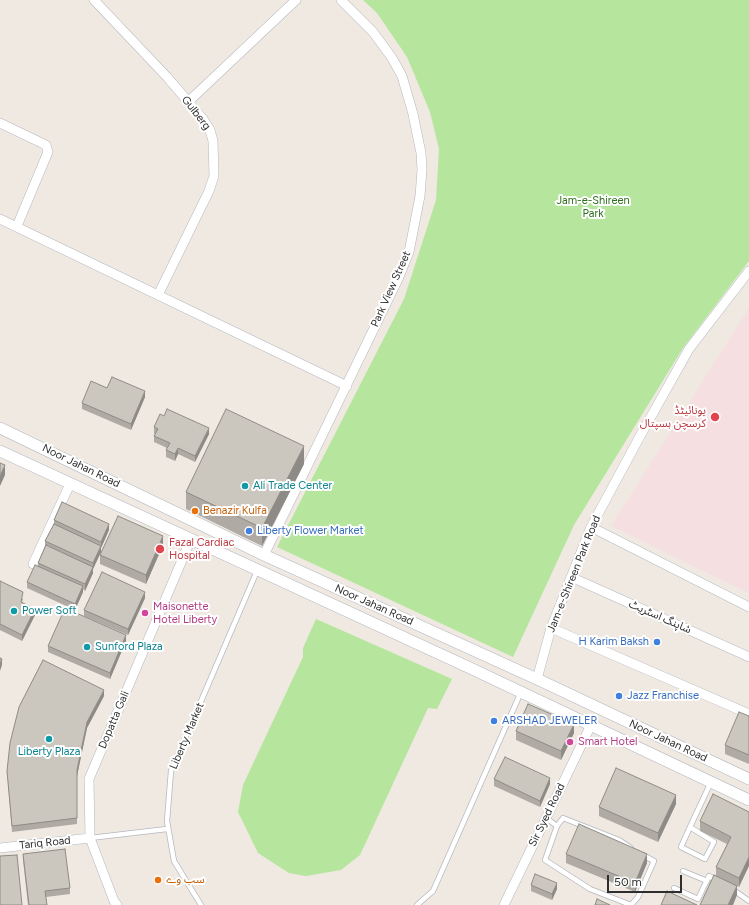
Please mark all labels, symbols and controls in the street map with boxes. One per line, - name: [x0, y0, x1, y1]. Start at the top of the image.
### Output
- street label: Gulberg: [179, 93, 213, 133]
- park label: Jam-e-Shireen Park: [556, 194, 630, 220]
- street label: Park View Street: [368, 249, 414, 329]
- place label: یونائیٹڈ کرسچن ہسپتال: [640, 404, 706, 430]
- marker: یونائیٹڈ کرسچن ہسپتال: [709, 411, 721, 423]
- street label: Noor Jahan Road: [40, 441, 122, 491]
- place label: Ali Trade Center: [253, 479, 332, 493]
- marker: Ali Trade Center: [240, 481, 250, 491]
- place label: Benazir Kulfa: [203, 504, 267, 518]
- marker: Benazir Kulfa: [190, 506, 200, 516]
- street label: Jam-e-Shireen Park Road: [545, 514, 603, 634]
- place label: Liberty Flower Market: [257, 524, 364, 538]
- marker: Liberty Flower Market: [244, 526, 254, 536]
- place label: Fazal Cardiac Hospital: [169, 536, 234, 562]
- marker: Fazal Cardiac Hospital: [154, 543, 166, 555]
- street label: Noor Jahan Road: [333, 582, 415, 628]
- street label: شاپنگ اسٹریٹ: [627, 597, 693, 637]
- place label: Maisonette Hotel Liberty: [153, 600, 217, 626]
- place label: Power Soft: [22, 604, 77, 618]
- marker: Power Soft: [9, 606, 19, 616]
- marker: Maisonette Hotel Liberty: [140, 608, 150, 618]
- place label: H Karim Baksh: [579, 635, 649, 649]
- marker: H Karim Baksh: [652, 637, 662, 647]
- place label: Sunford Plaza: [95, 640, 163, 654]
- marker: Sunford Plaza: [82, 642, 92, 652]
- street label: Dopatta Gali: [96, 689, 132, 751]
- place label: Jazz Franchise: [627, 689, 699, 703]
- marker: Jazz Franchise: [614, 691, 624, 701]
- street label: Liberty Market: [167, 701, 207, 771]
- place label: ARSHAD JEWELER: [502, 714, 597, 728]
- marker: ARSHAD JEWELER: [489, 716, 499, 726]
- street label: Noor Jahan Road: [627, 717, 709, 765]
- marker: Liberty Plaza: [44, 734, 54, 744]
- place label: Smart Hotel: [578, 735, 638, 749]
- marker: Smart Hotel: [565, 737, 575, 747]
- place label: Liberty Plaza: [18, 745, 80, 759]
- street label: Sir Syed Road: [526, 781, 568, 849]
- street label: Tariq Road: [19, 834, 71, 852]
- scale bar: [609, 867, 684, 893]
- place label: سب وے: [166, 873, 205, 887]
- marker: سب وے: [153, 875, 163, 885]
- text: 50 m: [614, 875, 642, 889]

